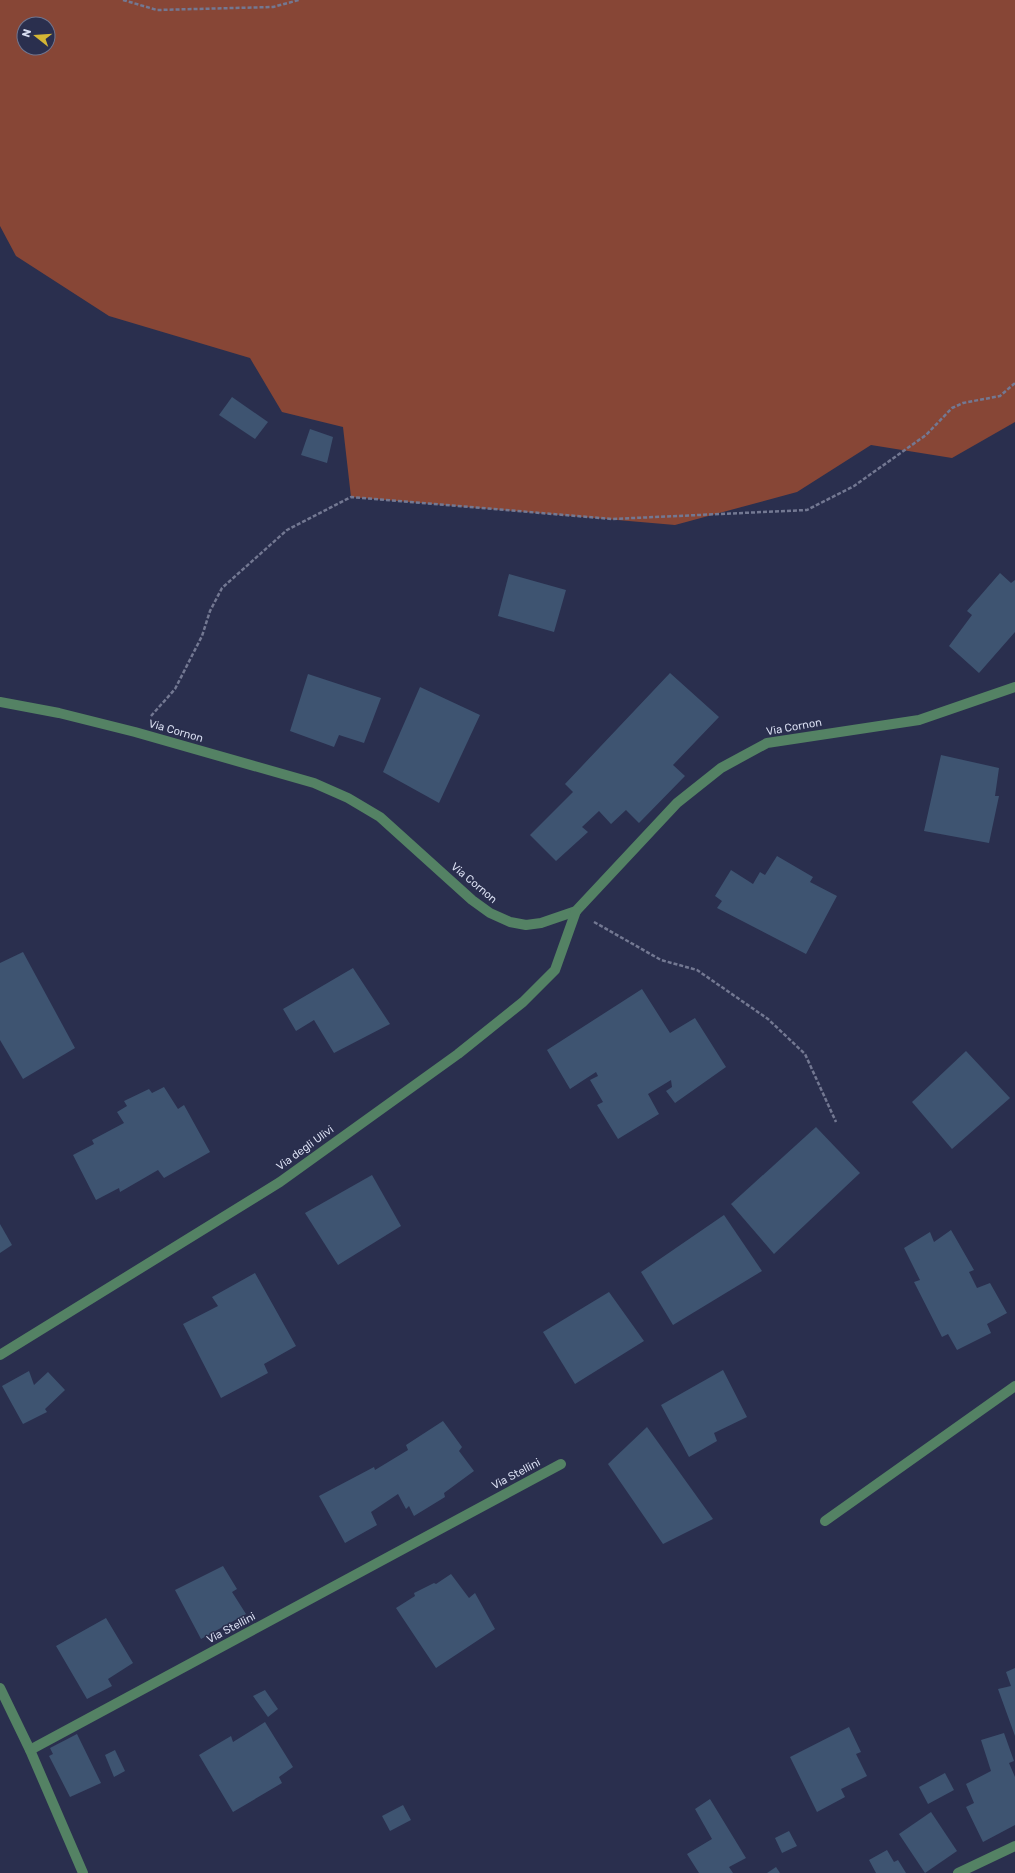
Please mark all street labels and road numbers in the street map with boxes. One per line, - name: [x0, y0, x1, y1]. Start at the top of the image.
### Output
- street label: Via Cornon: [765, 716, 823, 738]
- street label: Via Cornon: [147, 717, 205, 745]
- street label: Via Cornon: [448, 860, 500, 906]
- street label: Via degli Ulivi: [274, 1123, 336, 1173]
- street label: Via Stellini: [489, 1456, 543, 1492]
- street label: Via Stellini: [204, 1610, 258, 1646]

